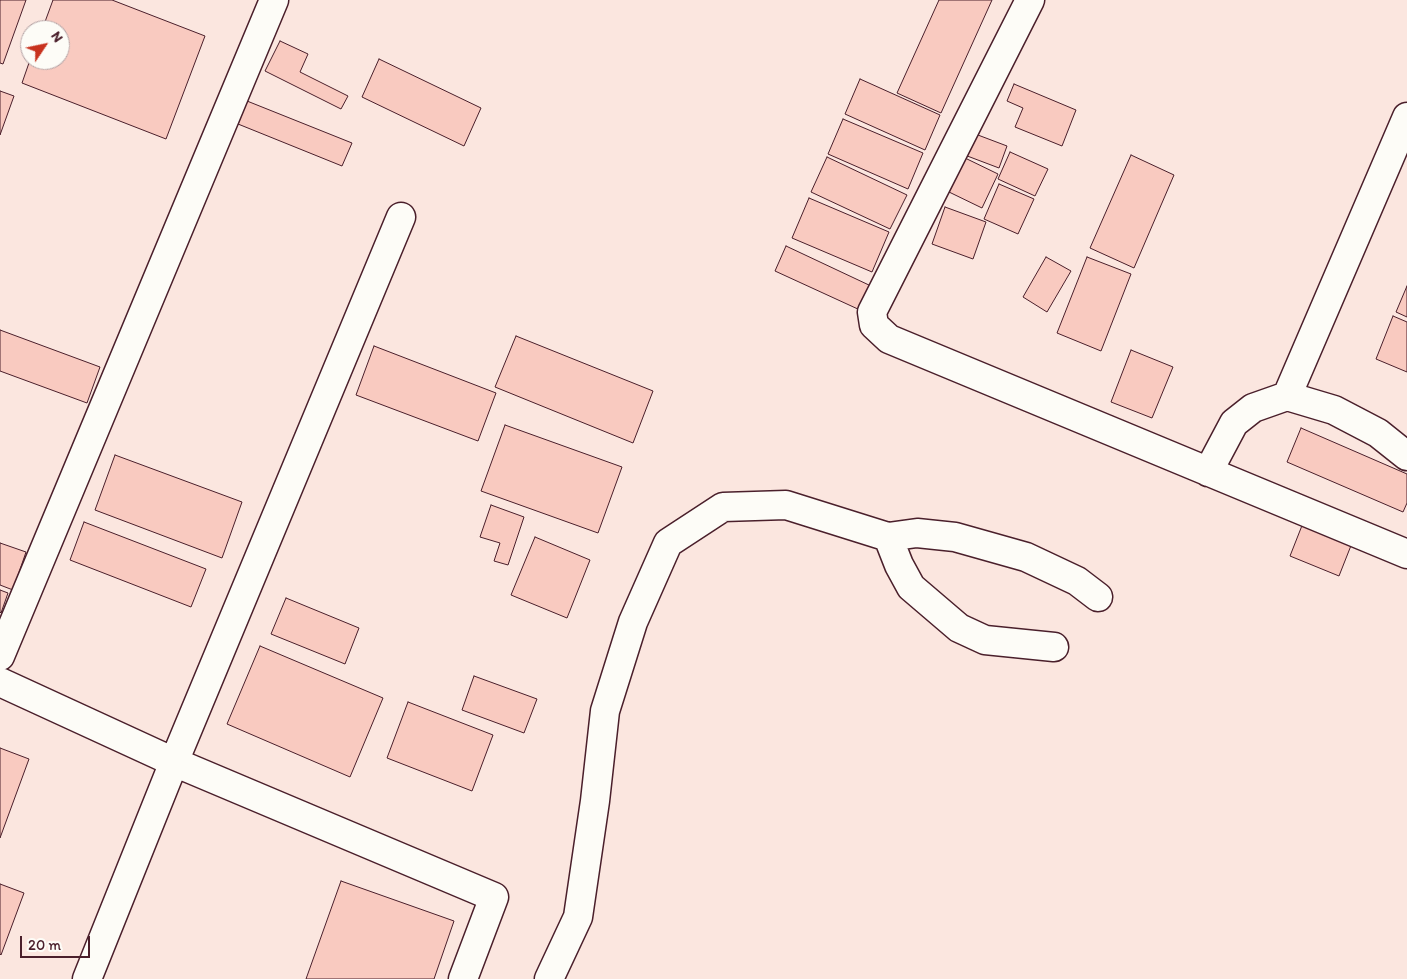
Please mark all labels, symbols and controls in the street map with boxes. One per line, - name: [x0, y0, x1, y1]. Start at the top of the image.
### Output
- north arrow: [20, 20, 70, 70]
- text: N: [47, 28, 67, 46]
- scale bar: [22, 926, 92, 958]
- text: 20 m: [28, 936, 61, 954]

